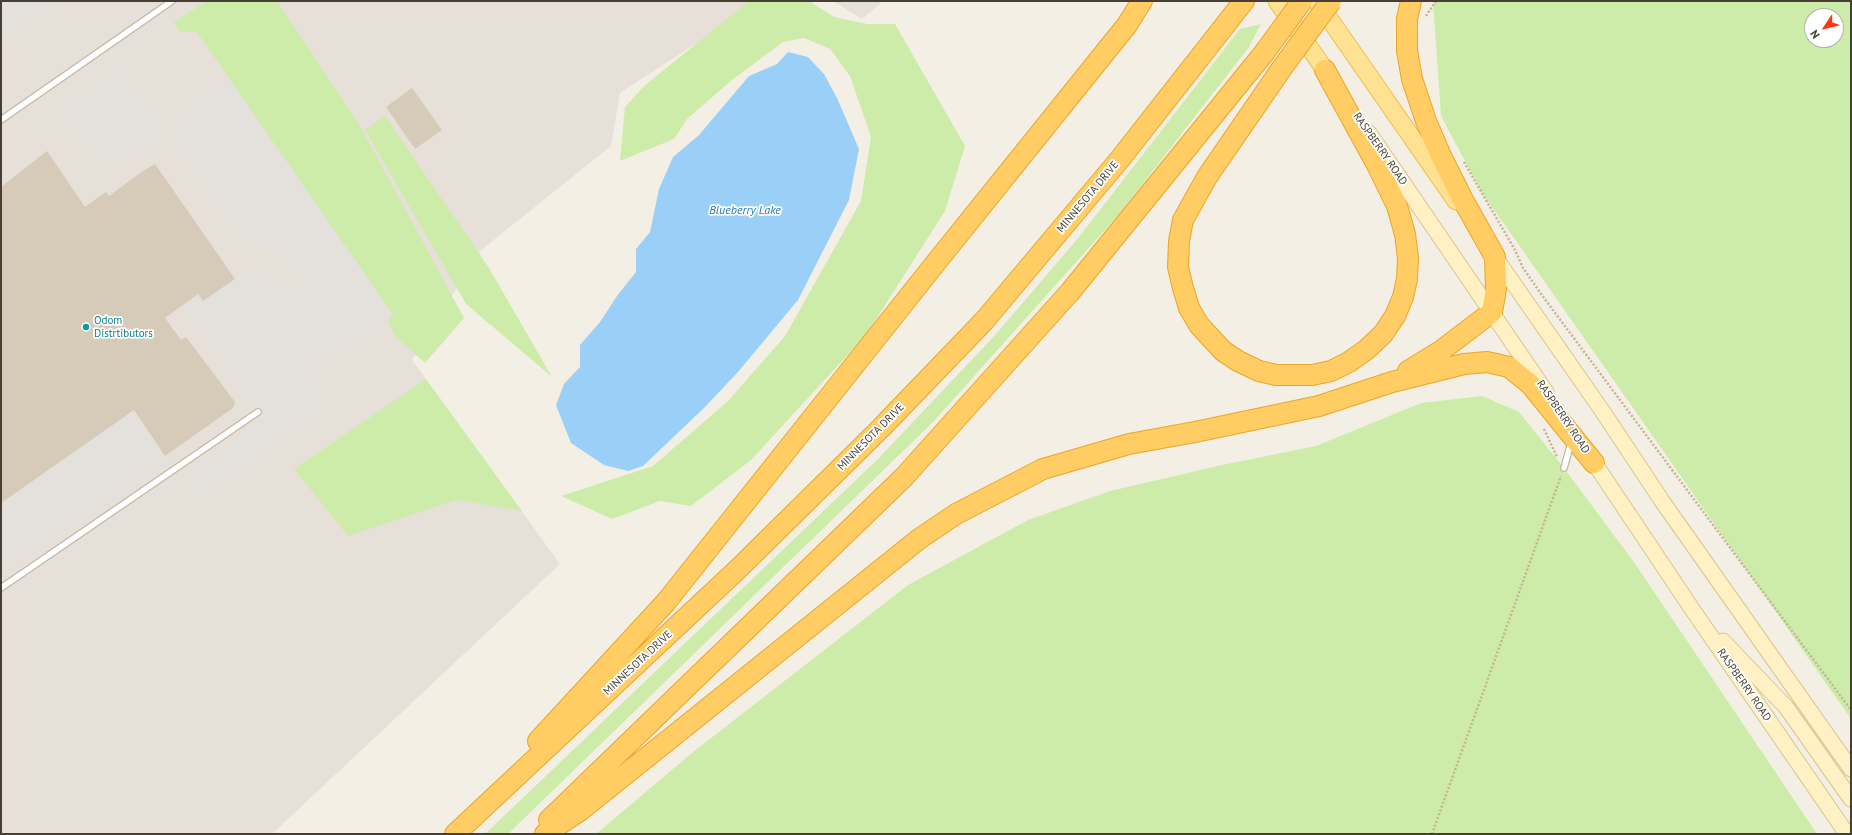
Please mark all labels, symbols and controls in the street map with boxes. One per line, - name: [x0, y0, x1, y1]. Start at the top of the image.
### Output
- north arrow: [1804, 8, 1844, 48]
- text: N: [1807, 27, 1823, 41]
- street label: RASPBERRY ROAD: [1350, 110, 1410, 188]
- street label: MINNESOTA DRIVE: [1054, 159, 1122, 235]
- water label: Blueberry Lake: [709, 204, 781, 218]
- place label: Odom Distrtibutors: [94, 314, 153, 340]
- marker: Odom Distrtibutors: [81, 322, 91, 332]
- street label: RASPBERRY ROAD: [1534, 378, 1592, 456]
- street label: MINNESOTA DRIVE: [835, 401, 907, 473]
- street label: MINNESOTA DRIVE: [601, 628, 675, 698]
- street label: RASPBERRY ROAD: [1714, 646, 1774, 724]

